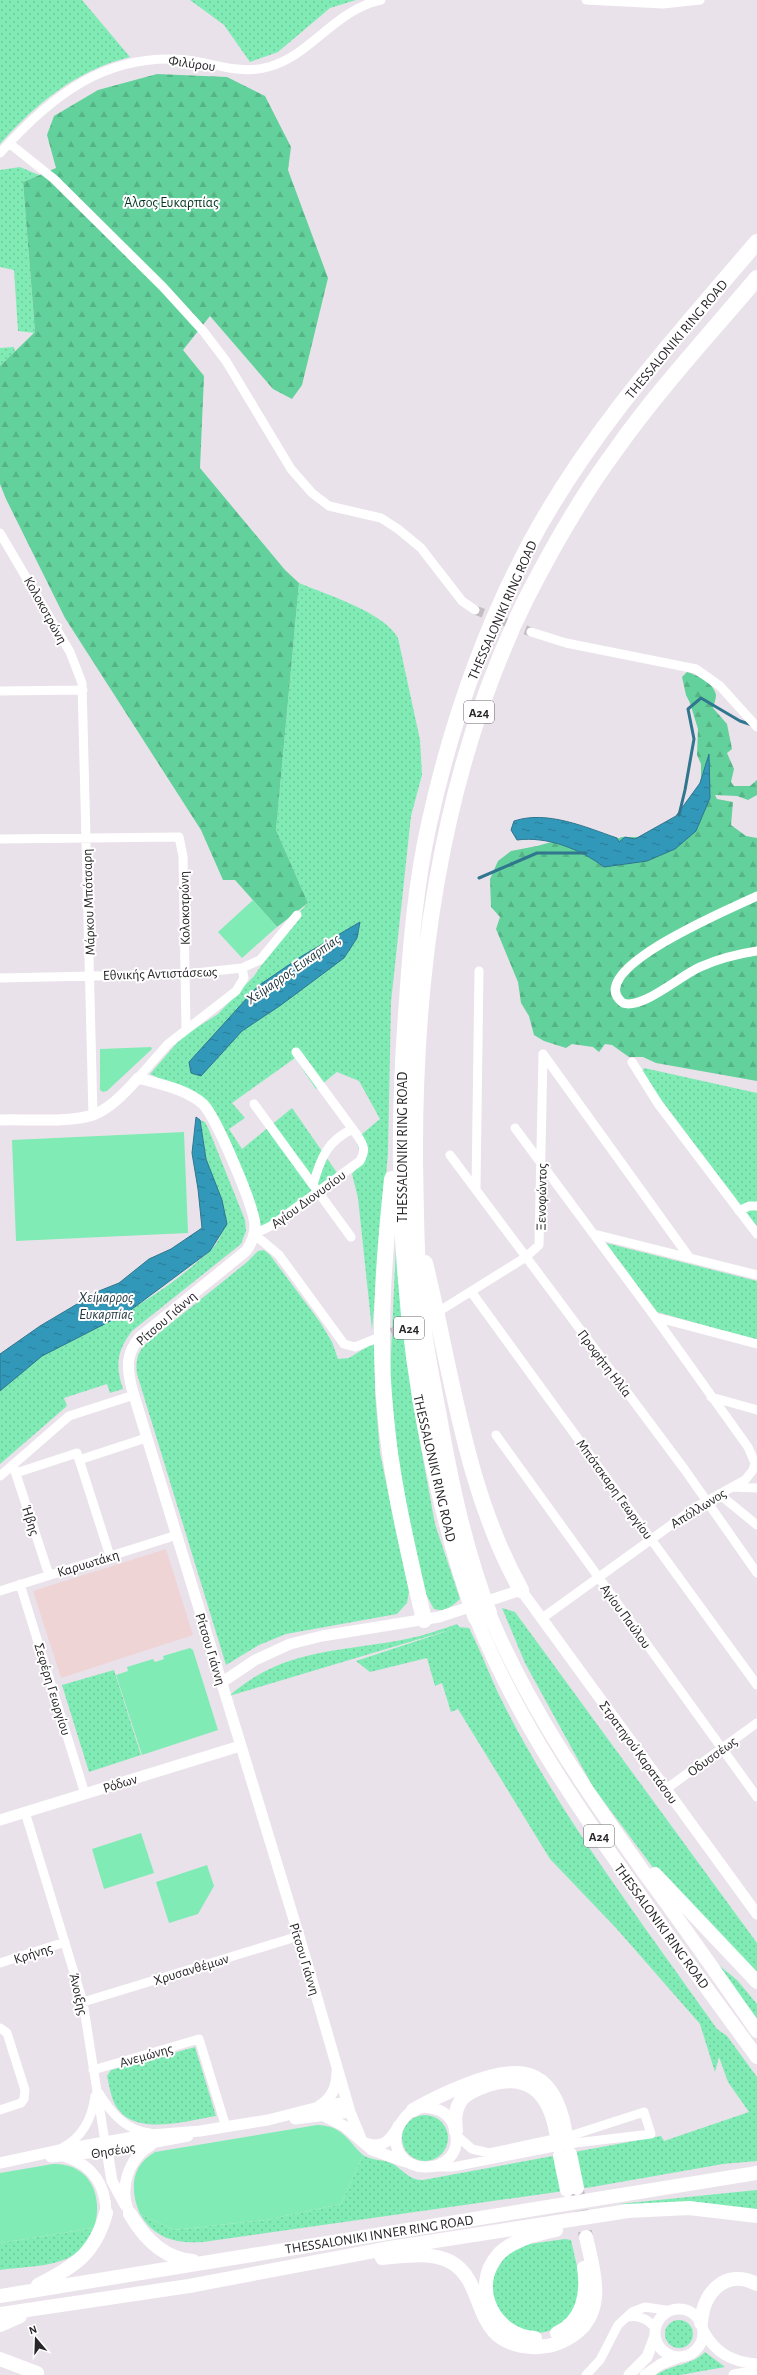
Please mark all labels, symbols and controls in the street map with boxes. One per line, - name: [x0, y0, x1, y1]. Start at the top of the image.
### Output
- street label: Φιλύρου: [167, 54, 216, 74]
- park label: Άλσος Ευκαρπίας: [123, 196, 219, 210]
- street label: THESSALONIKI RING ROAD: [623, 277, 731, 402]
- street label: THESSALONIKI RING ROAD: [466, 539, 540, 682]
- street label: Κολοκοτρώνη: [21, 575, 69, 646]
- road number: Α24: [464, 701, 494, 723]
- street label: Μάρκου Μπότσαρη: [80, 848, 98, 956]
- street label: Κολοκοτρώνη: [177, 871, 193, 945]
- water label: Χείμαρρος Ευκαρπίας: [243, 931, 344, 1008]
- street label: Εθνικής Αντιστάσεως: [103, 965, 218, 983]
- street label: THESSALONIKI RING ROAD: [396, 1072, 410, 1222]
- street label: Ξενοφώντος: [534, 1162, 550, 1231]
- street label: Αγίου Διονυσίου: [269, 1168, 348, 1231]
- street label: Ρίτσου Γιάννη: [134, 1289, 200, 1349]
- water label: Χείμαρρος Ευκαρπίας: [78, 1290, 134, 1322]
- road number: Α24: [394, 1317, 424, 1339]
- street label: Προφήτη Ηλία: [575, 1327, 634, 1400]
- street label: THESSALONIKI RING ROAD: [410, 1393, 458, 1543]
- street label: Μπότσκαρη Γεωργίου: [573, 1437, 655, 1542]
- street label: Απόλλωνος: [668, 1486, 729, 1531]
- street label: Ήβης: [19, 1503, 42, 1538]
- street label: Καρυωτάκη: [56, 1548, 121, 1580]
- street label: Αγίου Παύλου: [597, 1582, 653, 1651]
- street label: Ρίτσου Γιάννη: [192, 1611, 228, 1687]
- street label: Σεφέρη Γεωργίου: [31, 1641, 73, 1737]
- street label: Στρατηγού Καρατάσου: [596, 1699, 680, 1806]
- street label: Οδυσσέως: [685, 1734, 740, 1779]
- street label: Ρόδων: [102, 1772, 139, 1796]
- road number: Α24: [584, 1825, 614, 1847]
- street label: THESSALONIKI RING ROAD: [611, 1861, 711, 1992]
- street label: Ρίτσου Γιάννη: [286, 1921, 322, 1997]
- street label: Κρήνης: [12, 1941, 55, 1967]
- street label: Χρυσανθέμων: [152, 1952, 231, 1988]
- street label: Άνοιξης: [66, 1972, 90, 2017]
- street label: Ανεμώνης: [118, 2042, 175, 2070]
- street label: Θησέως: [90, 2141, 137, 2161]
- street label: THESSALONIKI INNER RING ROAD: [284, 2213, 474, 2257]
- north arrow: [16, 2319, 56, 2359]
- text: N: [27, 2324, 38, 2336]

